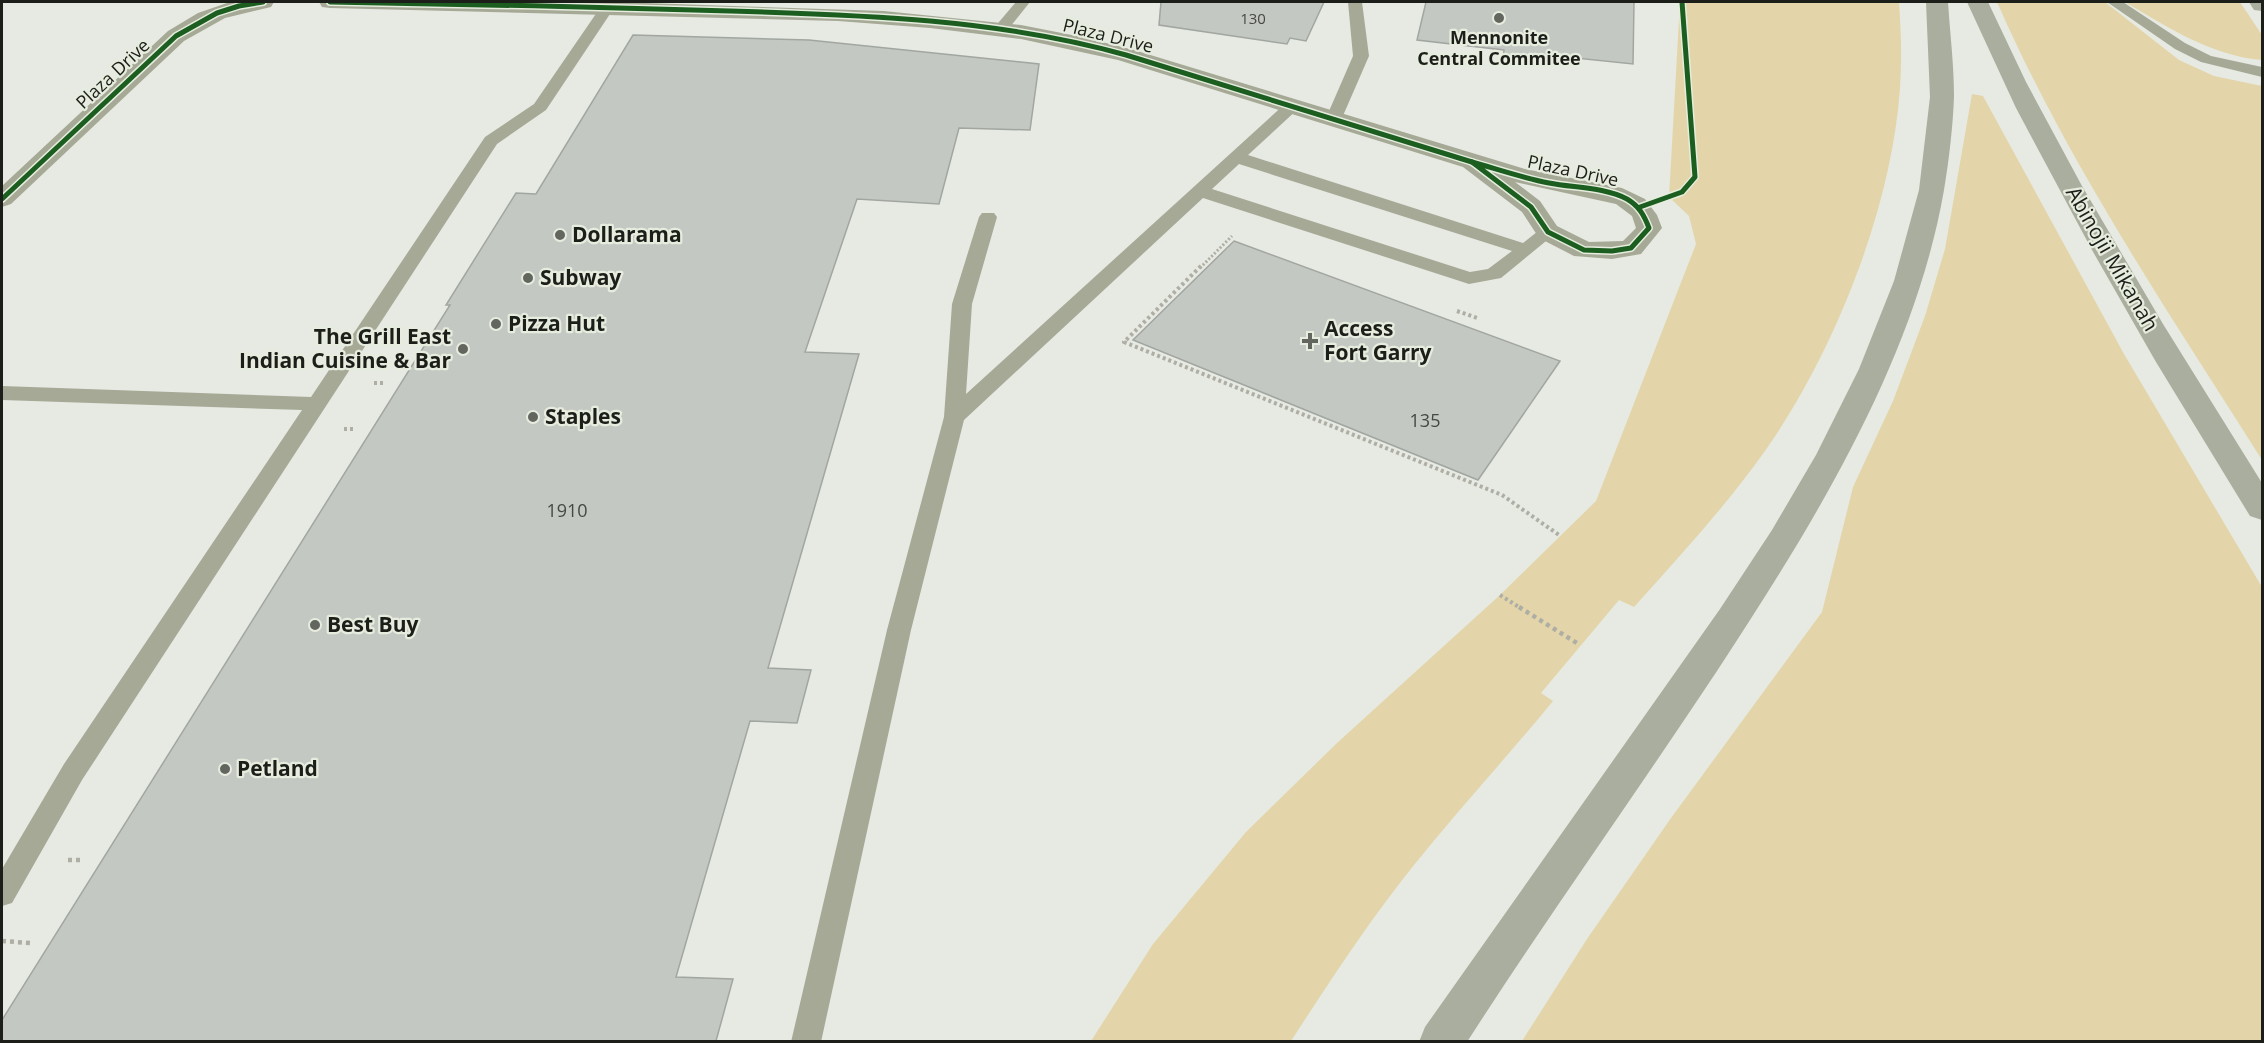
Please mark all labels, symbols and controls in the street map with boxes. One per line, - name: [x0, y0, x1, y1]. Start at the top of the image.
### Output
- house number: 130: [1240, 8, 1266, 28]
- marker: Mennonite Central Commitee: [1492, 11, 1506, 25]
- street label: Plaza Drive: [1060, 12, 1156, 58]
- place label: Mennonite Central Commitee: [1417, 25, 1581, 70]
- street label: Plaza Drive: [70, 33, 154, 114]
- street label: Plaza Drive: [1525, 149, 1621, 191]
- street label: Abinojii Mikanah: [2060, 181, 2166, 336]
- place label: Dollarama: [572, 220, 682, 248]
- marker: Dollarama: [553, 228, 567, 242]
- place label: Subway: [540, 263, 621, 291]
- marker: Subway: [521, 271, 535, 285]
- place label: Pizza Hut: [508, 309, 605, 337]
- place label: Access Fort Garry: [1324, 314, 1432, 366]
- marker: Pizza Hut: [489, 317, 503, 331]
- place label: The Grill East Indian Cuisine & Bar: [239, 322, 451, 374]
- marker: Access Fort Garry: [1301, 332, 1319, 350]
- marker: The Grill East Indian Cuisine & Bar: [456, 342, 470, 356]
- place label: Staples: [545, 402, 621, 430]
- house number: 135: [1410, 408, 1440, 432]
- marker: Staples: [526, 410, 540, 424]
- house number: 1910: [546, 498, 588, 522]
- place label: Best Buy: [327, 610, 418, 638]
- marker: Best Buy: [308, 618, 322, 632]
- place label: Petland: [237, 754, 318, 782]
- marker: Petland: [218, 762, 232, 776]

